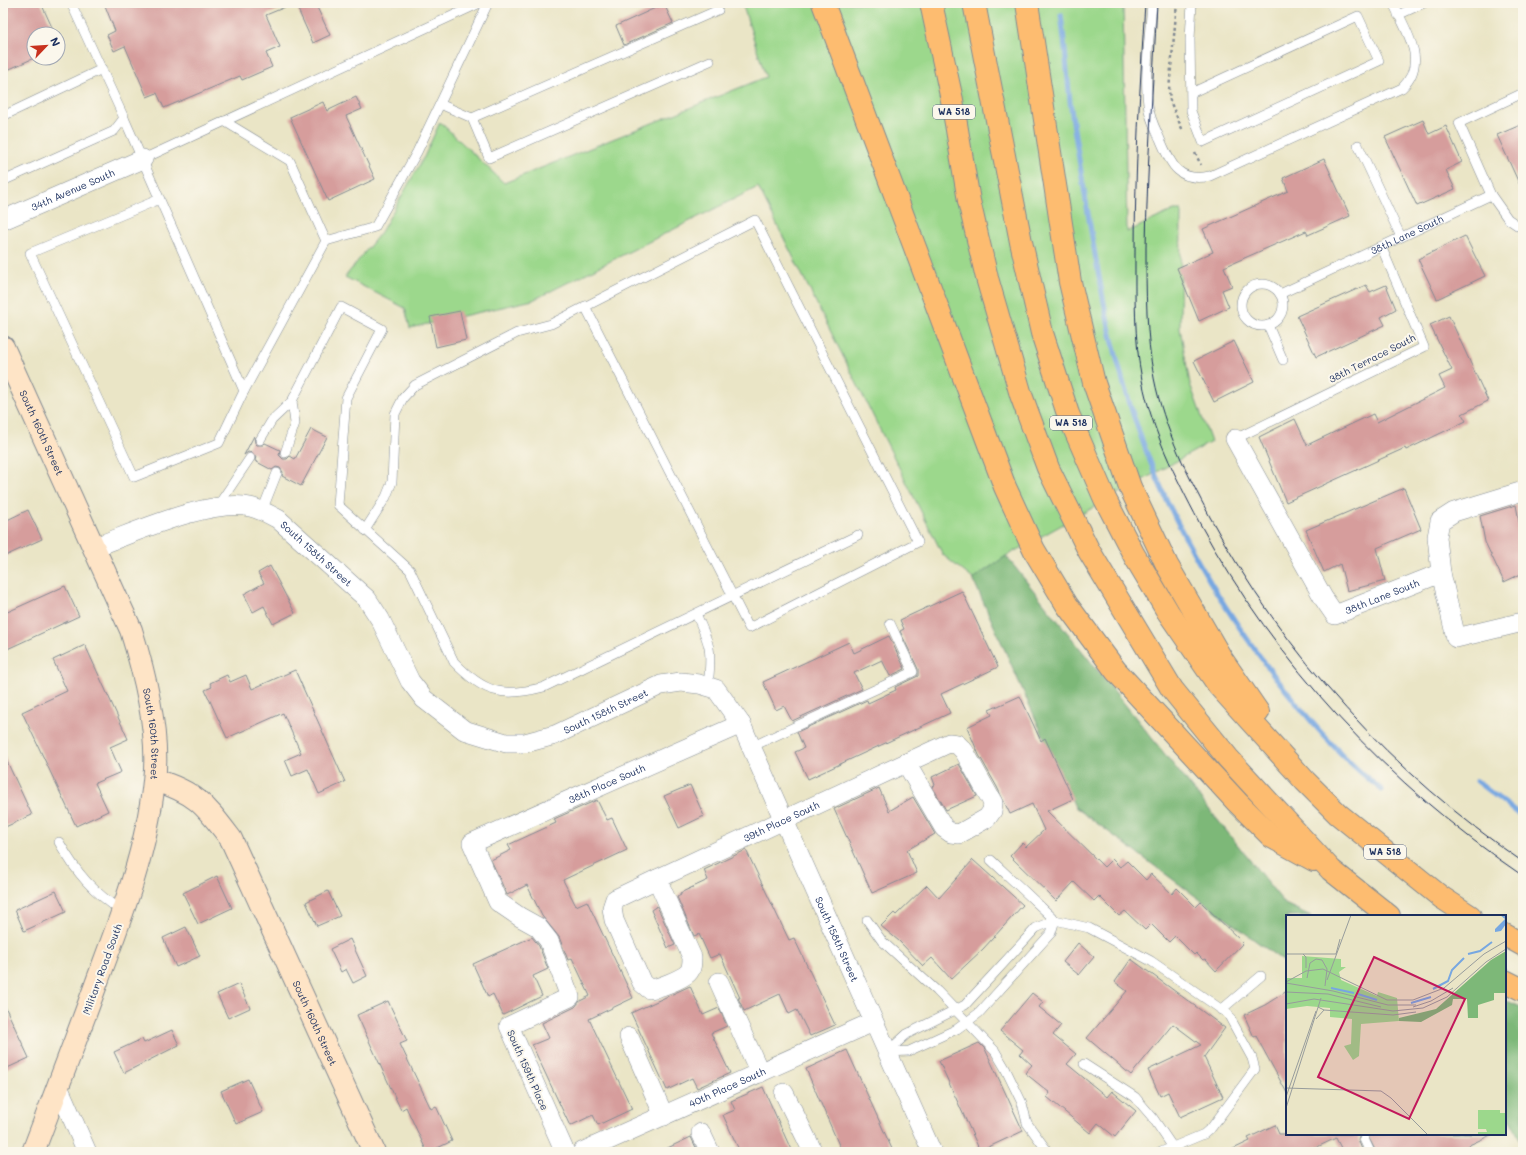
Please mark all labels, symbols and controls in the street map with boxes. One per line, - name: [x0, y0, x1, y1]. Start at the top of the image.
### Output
- north arrow: [26, 26, 66, 66]
- text: N: [47, 35, 64, 49]
- road number: WA 518: [933, 105, 975, 119]
- street label: 34th Avenue South: [29, 165, 117, 214]
- street label: 38th Lane South: [1368, 211, 1446, 258]
- street label: 38th Terrace South: [1326, 330, 1418, 386]
- street label: South 160th Street: [16, 388, 67, 478]
- road number: WA 518: [1050, 416, 1092, 430]
- street label: South 158th Street: [278, 518, 355, 589]
- street label: 38th Lane South: [1343, 575, 1421, 617]
- street label: South 158th Street: [561, 685, 650, 737]
- street label: South 160th Street: [140, 687, 162, 780]
- street label: 38th Place South: [566, 760, 648, 807]
- street label: 39th Place South: [741, 797, 822, 845]
- road number: WA 518: [1364, 845, 1406, 859]
- street label: South 158th Street: [812, 894, 862, 984]
- inset map: [1286, 915, 1506, 1135]
- street label: Military Road South: [79, 921, 125, 1016]
- street label: South 160th Street: [290, 978, 341, 1068]
- street label: South 159th Place: [504, 1028, 552, 1112]
- street label: 40th Place South: [687, 1064, 768, 1110]

